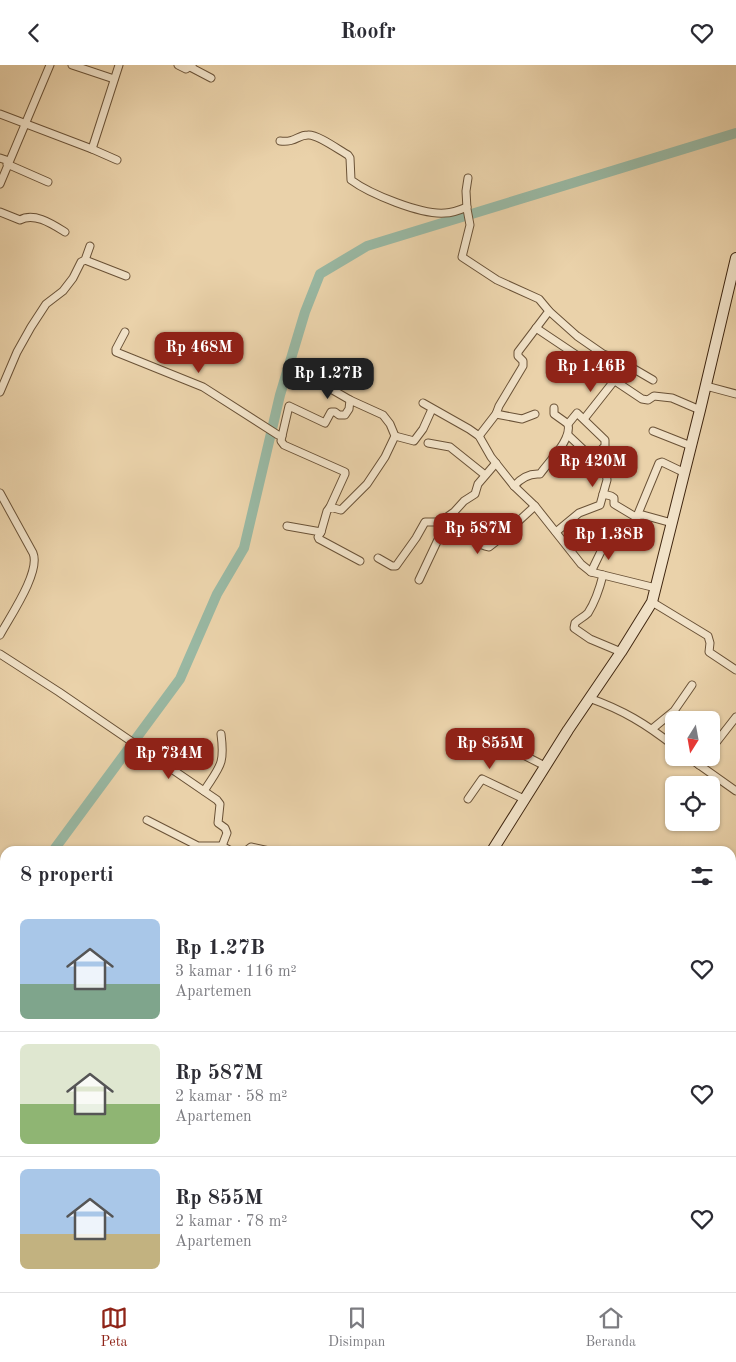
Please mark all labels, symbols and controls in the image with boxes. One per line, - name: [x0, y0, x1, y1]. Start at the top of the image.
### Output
- icon: back: [20, 19, 48, 47]
- icon: heart: [688, 19, 716, 47]
- text: Roofr: [340, 21, 396, 43]
- pin: Rp 468M: [153, 331, 245, 374]
- text: Rp 468M: [166, 340, 232, 356]
- pin: Rp 1.46B: [539, 351, 643, 393]
- pin: Rp 1.27B: [276, 357, 380, 400]
- text: Rp 1.46B: [557, 359, 625, 375]
- text: Rp 1.27B: [294, 366, 362, 382]
- pin: Rp 420M: [547, 445, 639, 488]
- text: Rp 420M: [560, 454, 626, 470]
- pin: Rp 587M: [432, 513, 524, 555]
- pin: Rp 1.38B: [557, 519, 661, 561]
- text: Rp 587M: [445, 521, 511, 537]
- text: Rp 1.38B: [575, 527, 643, 543]
- north arrow: [665, 711, 720, 766]
- map controls: [665, 711, 720, 831]
- pin: Rp 855M: [444, 727, 536, 770]
- text: Rp 855M: [457, 736, 523, 752]
- pin: Rp 734M: [123, 737, 215, 780]
- text: Rp 734M: [136, 746, 202, 762]
- button: locate: [665, 776, 720, 831]
- icon: filters: [688, 862, 716, 890]
- text: 8 properti: [20, 865, 114, 886]
- text: Rp 1.27B: [175, 938, 265, 959]
- icon: home: [60, 939, 120, 999]
- icon: heart: [688, 955, 716, 983]
- text: 3 kamar · 116 m²: [175, 964, 297, 980]
- text: Apartemen: [175, 984, 252, 1000]
- text: Rp 587M: [175, 1063, 263, 1084]
- icon: home: [60, 1064, 120, 1124]
- icon: heart: [688, 1080, 716, 1108]
- text: 2 kamar · 58 m²: [175, 1089, 287, 1105]
- text: Apartemen: [175, 1109, 252, 1125]
- text: Rp 855M: [175, 1188, 263, 1209]
- icon: home: [60, 1189, 120, 1249]
- icon: heart: [688, 1205, 716, 1233]
- text: 2 kamar · 78 m²: [175, 1214, 287, 1230]
- text: Apartemen: [175, 1234, 252, 1250]
- tab: Peta: [100, 1304, 128, 1351]
- tab: Disimpan: [328, 1304, 385, 1351]
- tab: Beranda: [585, 1304, 636, 1351]

